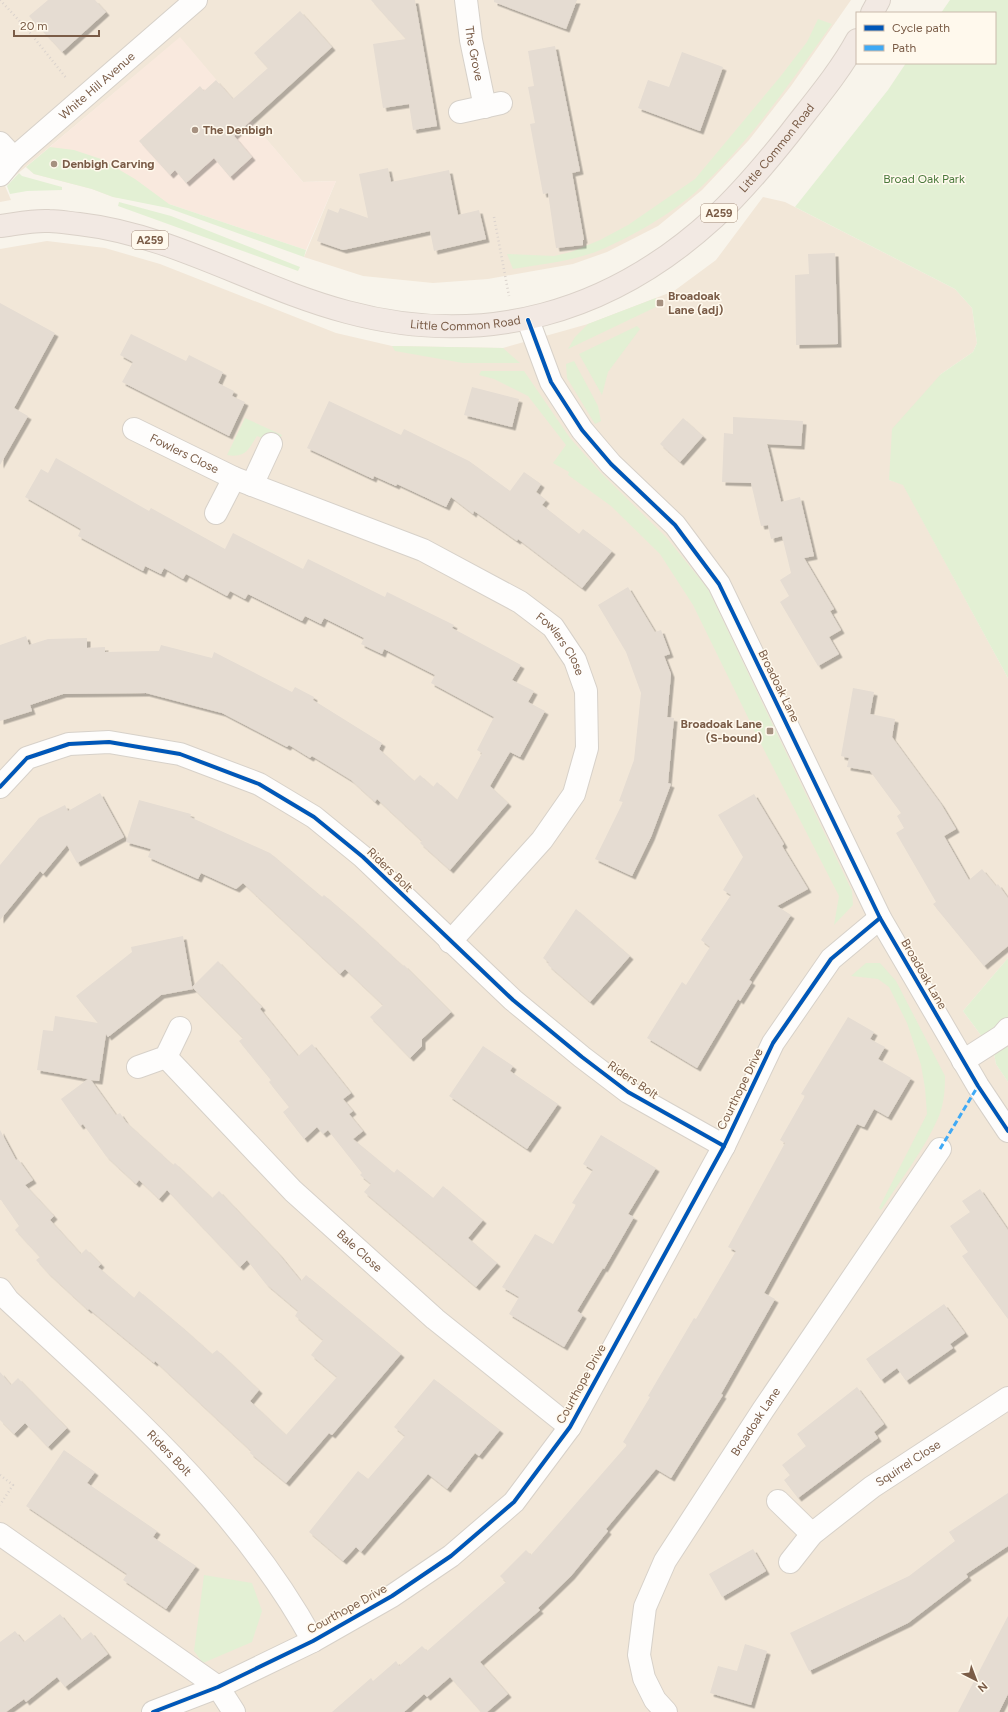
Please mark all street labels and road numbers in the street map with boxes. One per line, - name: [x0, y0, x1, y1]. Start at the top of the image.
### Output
- street label: The Grove: [462, 25, 486, 82]
- street label: White Hill Avenue: [56, 49, 138, 123]
- street label: Little Common Road: [736, 101, 817, 195]
- road number: A259: [701, 204, 737, 222]
- road number: A259: [132, 231, 168, 249]
- street label: Little Common Road: [410, 313, 522, 333]
- street label: Fowlers Close: [148, 431, 221, 477]
- street label: Fowlers Close: [533, 610, 587, 678]
- street label: Broadoak Lane: [755, 647, 803, 725]
- street label: Riders Bolt: [364, 845, 416, 895]
- street label: Broadoak Lane: [898, 936, 950, 1012]
- street label: Courthope Drive: [714, 1046, 766, 1132]
- street label: Riders Bolt: [605, 1058, 661, 1102]
- street label: Bale Close: [334, 1227, 385, 1275]
- street label: Courthope Drive: [553, 1341, 609, 1426]
- street label: Broadoak Lane: [728, 1385, 783, 1459]
- street label: Riders Bolt: [144, 1427, 195, 1479]
- street label: Squirrel Close: [873, 1437, 944, 1490]
- street label: Courthope Drive: [305, 1581, 390, 1637]

